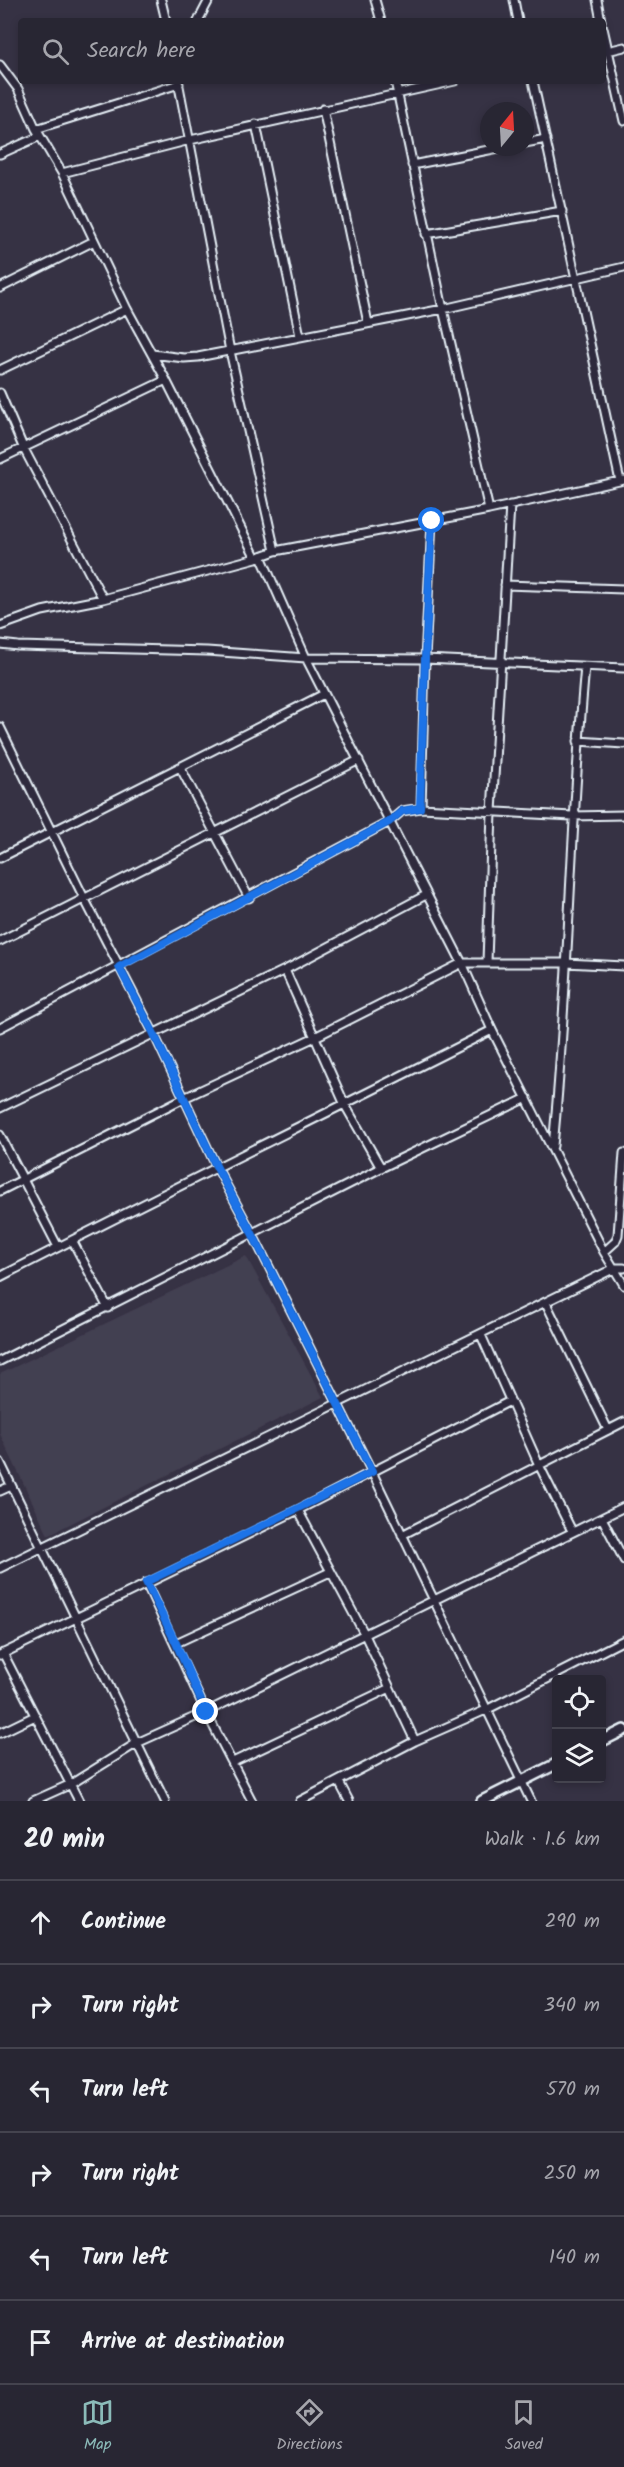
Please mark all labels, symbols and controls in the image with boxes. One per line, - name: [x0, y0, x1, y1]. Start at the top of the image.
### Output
- search box: [18, 18, 606, 84]
- text: Search here: [87, 34, 195, 69]
- icon: search: [39, 35, 72, 68]
- north arrow: [480, 102, 534, 156]
- route start: [418, 507, 444, 533]
- map controls: [552, 1675, 606, 1783]
- button: locate: [552, 1675, 606, 1729]
- route end: [192, 1698, 218, 1724]
- button: layers: [552, 1729, 606, 1783]
- text: 20 min: [24, 1819, 105, 1861]
- text: Walk · 1.6 km: [484, 1824, 600, 1856]
- text: Continue: [81, 1905, 166, 1940]
- icon: ahead: [24, 1906, 57, 1939]
- text: 290 m: [545, 1906, 600, 1938]
- text: Turn right: [81, 1989, 179, 2024]
- icon: right: [24, 1990, 57, 2023]
- text: 340 m: [544, 1990, 600, 2022]
- text: Turn left: [81, 2073, 168, 2108]
- icon: left: [24, 2074, 57, 2107]
- text: 570 m: [546, 2074, 600, 2106]
- text: Turn right: [81, 2157, 179, 2192]
- icon: right: [24, 2158, 57, 2191]
- text: 250 m: [544, 2158, 600, 2190]
- text: Turn left: [81, 2241, 168, 2276]
- icon: left: [24, 2242, 57, 2275]
- text: 140 m: [549, 2242, 600, 2274]
- text: Arrive at destination: [81, 2325, 284, 2360]
- icon: arrive: [24, 2326, 57, 2359]
- tab: Map: [81, 2396, 114, 2457]
- tab: Directions: [276, 2396, 343, 2457]
- tab: Saved: [505, 2396, 543, 2457]

